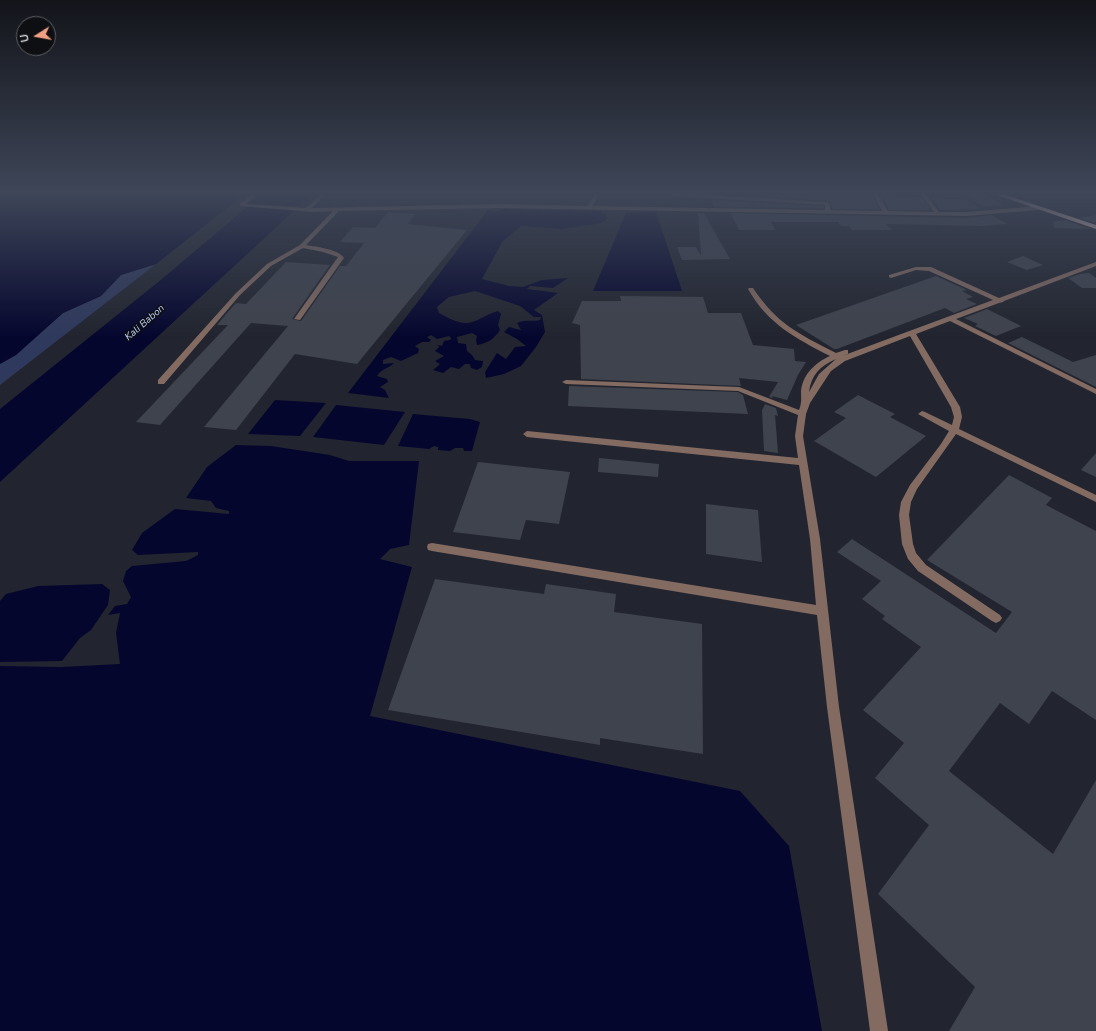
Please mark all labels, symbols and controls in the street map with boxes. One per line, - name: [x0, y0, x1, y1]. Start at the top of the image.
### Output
- north arrow: [16, 16, 56, 56]
- text: U: [17, 33, 33, 44]
- water label: Kali Babon: [123, 303, 167, 343]

